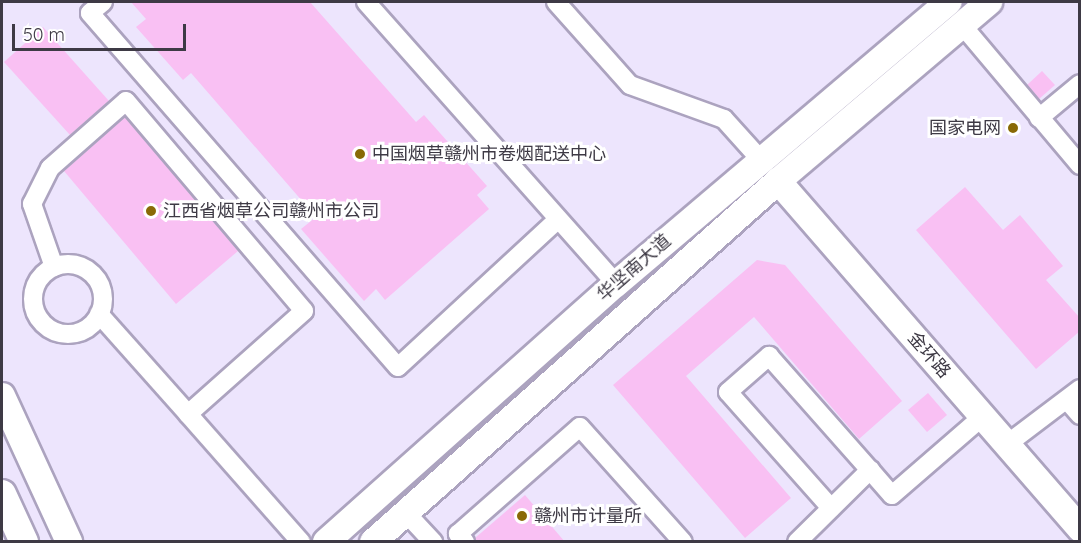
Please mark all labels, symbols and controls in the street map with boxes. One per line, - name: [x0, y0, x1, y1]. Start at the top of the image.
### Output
- scale bar: [15, 12, 189, 50]
- text: 50 m: [23, 23, 65, 46]
- place label: 国家电网: [929, 117, 1001, 139]
- marker: 国家电网: [1006, 121, 1020, 135]
- place label: 中国烟草赣州市卷烟配送中心: [372, 143, 606, 165]
- marker: 中国烟草赣州市卷烟配送中心: [353, 147, 367, 161]
- place label: 江西省烟草公司赣州市公司: [163, 200, 379, 222]
- marker: 江西省烟草公司赣州市公司: [144, 204, 158, 218]
- street label: 华坚南大道: [593, 230, 675, 306]
- street label: 金环路: [903, 328, 955, 382]
- place label: 赣州市计量所: [534, 505, 642, 527]
- marker: 赣州市计量所: [515, 509, 529, 523]

